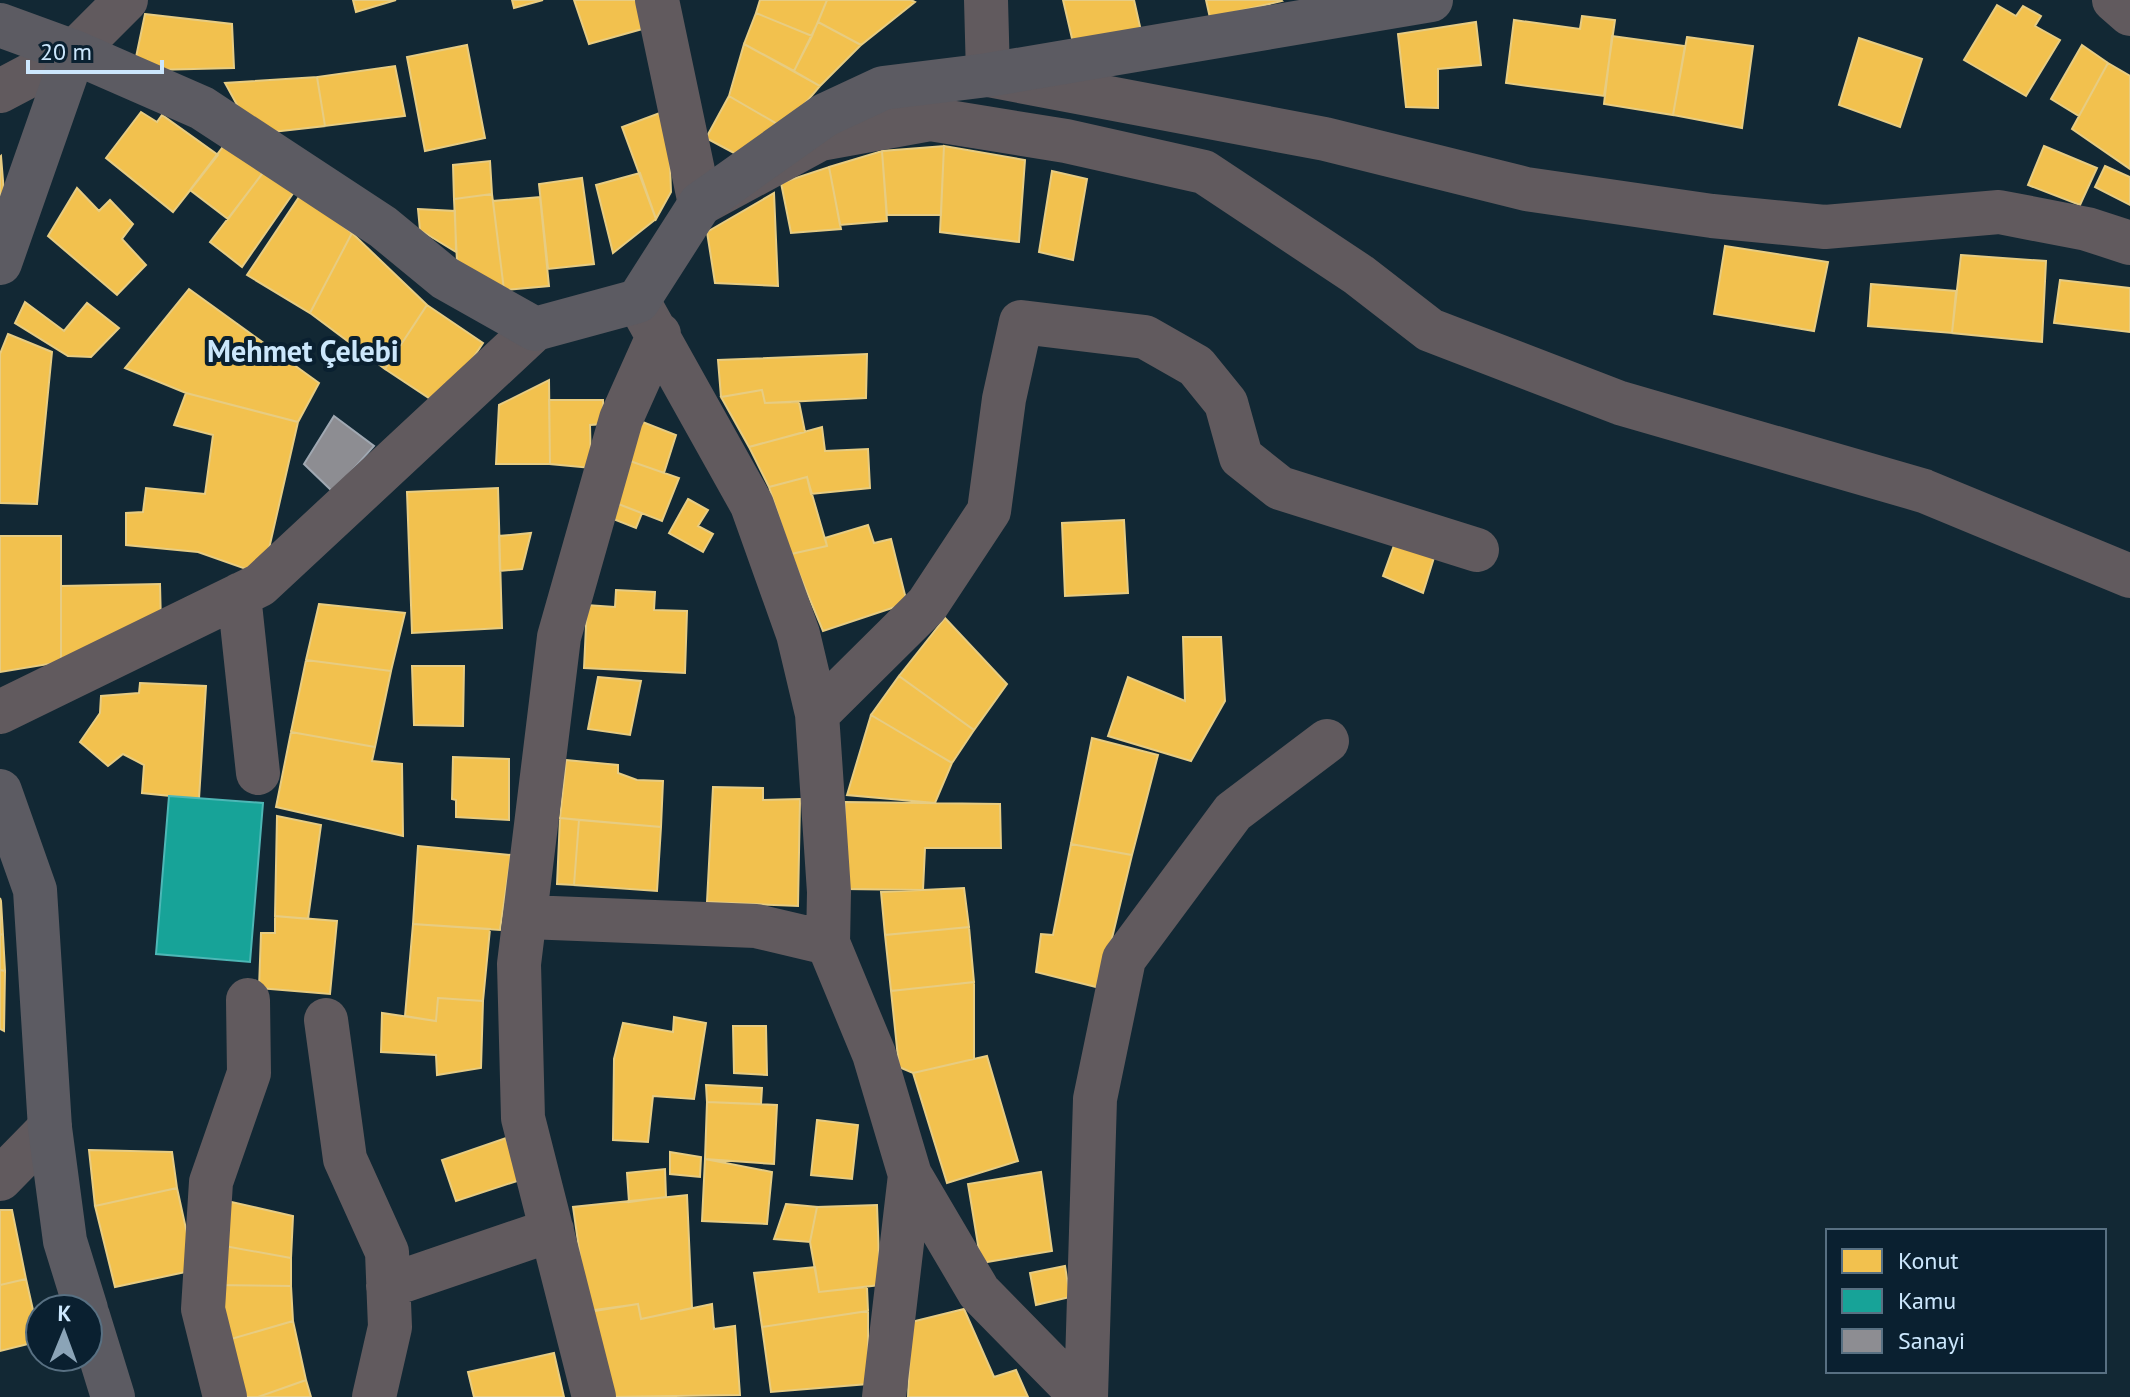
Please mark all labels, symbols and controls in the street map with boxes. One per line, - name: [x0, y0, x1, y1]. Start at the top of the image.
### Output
- scale bar: [28, 24, 162, 74]
- text: 20 m: [40, 36, 92, 67]
- district label: Mehmet Çelebi: [207, 331, 399, 370]
- legend: [1826, 1229, 2106, 1373]
- text: Konut: [1898, 1245, 1959, 1276]
- text: Kamu: [1898, 1285, 1956, 1316]
- north arrow: [24, 1293, 104, 1373]
- text: K: [57, 1299, 72, 1327]
- text: Sanayi: [1898, 1325, 1965, 1356]

